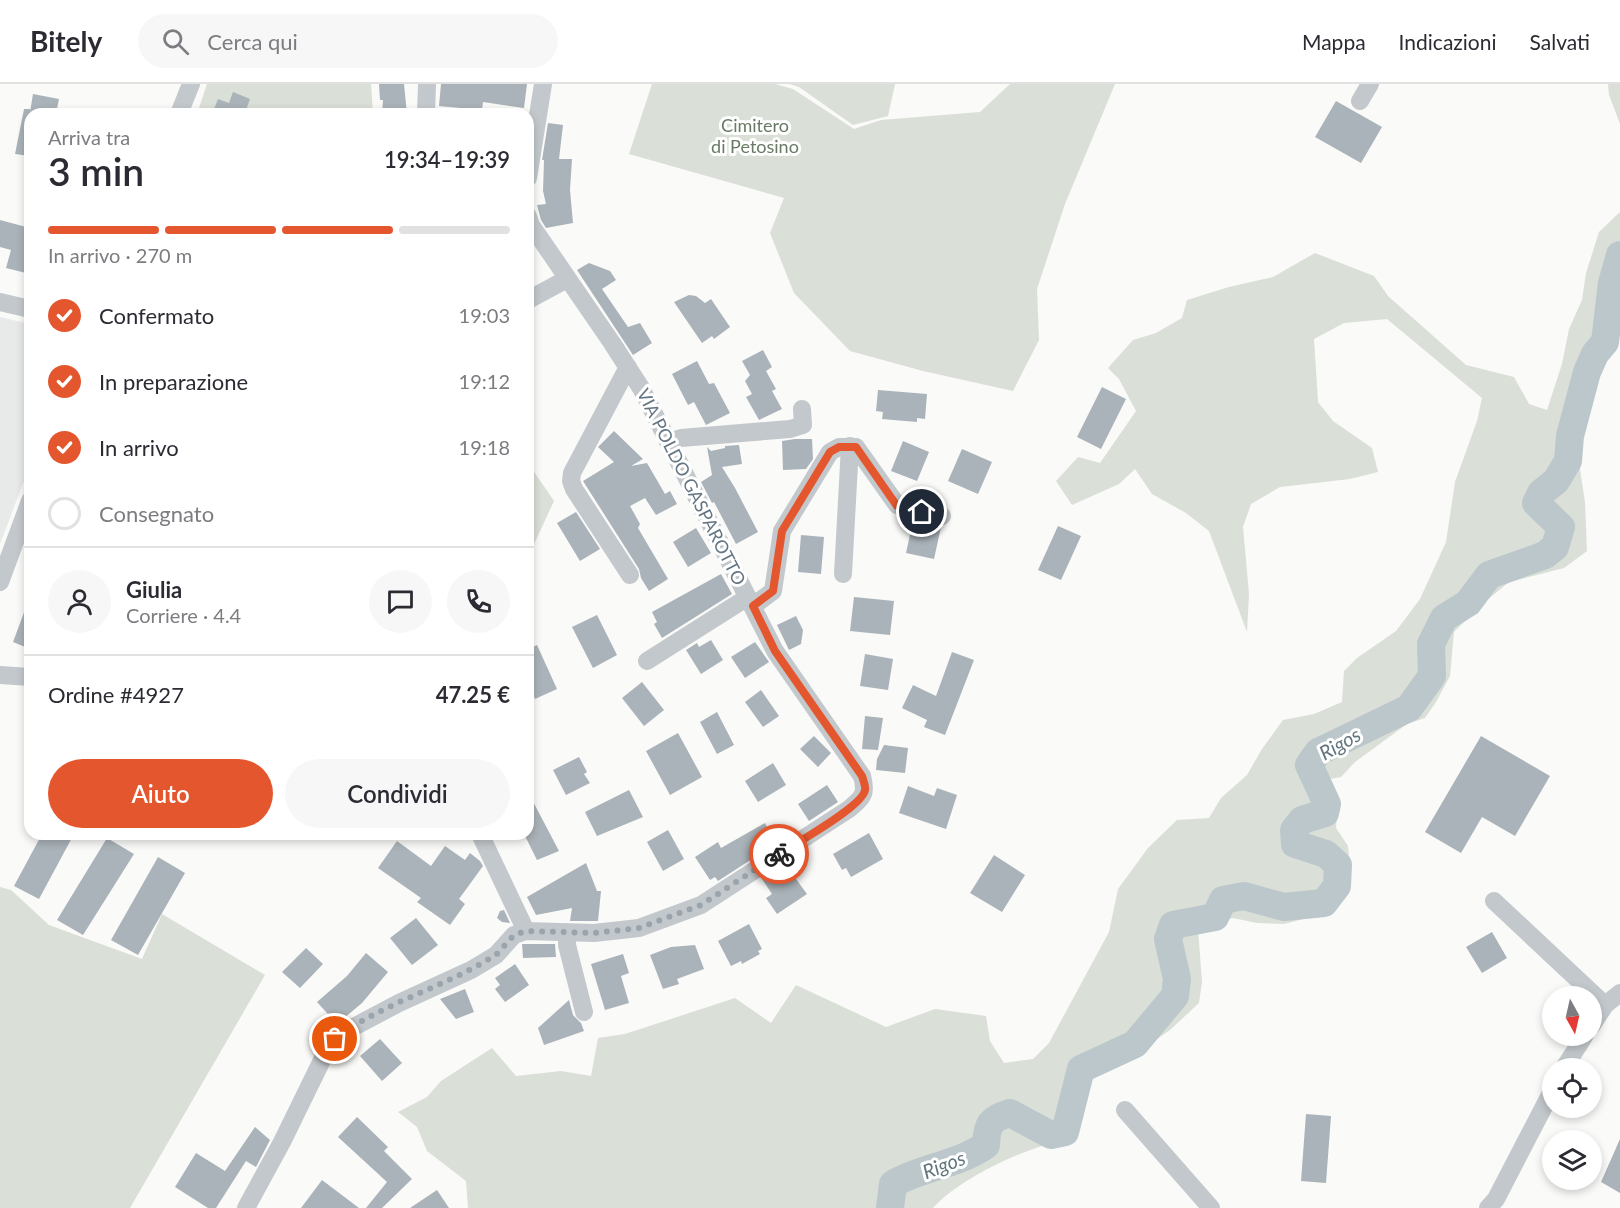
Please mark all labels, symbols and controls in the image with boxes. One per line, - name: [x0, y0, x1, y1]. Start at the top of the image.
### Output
- search box: [138, 14, 558, 68]
- text: Bitely: [30, 24, 102, 58]
- icon: search: [159, 25, 192, 58]
- text: Cerca qui: [207, 28, 298, 55]
- text: Mappa: [1302, 29, 1366, 54]
- text: Indicazioni: [1399, 29, 1497, 54]
- text: Salvati: [1530, 29, 1590, 54]
- park label: Cimitero di Petosino: [711, 114, 799, 157]
- text: Arriva tra: [48, 125, 130, 149]
- text: 19:34–19:39: [384, 146, 510, 173]
- text: 3 min: [48, 148, 144, 194]
- text: In arrivo · 270 m: [48, 243, 192, 267]
- icon: check: [48, 299, 81, 332]
- text: Confermato: [99, 302, 214, 329]
- text: 19:03: [459, 303, 510, 327]
- icon: check: [48, 365, 81, 398]
- text: In preparazione: [99, 368, 248, 395]
- text: 19:12: [459, 369, 510, 393]
- street label: VIA POLDO GASPAROTTO: [633, 385, 751, 589]
- icon: check: [48, 431, 81, 464]
- text: In arrivo: [99, 434, 179, 461]
- text: 19:18: [459, 435, 510, 459]
- pin: [896, 486, 947, 537]
- icon: home: [905, 495, 938, 528]
- text: Consegnato: [99, 500, 214, 527]
- button: person: [48, 570, 111, 633]
- button: chat: [369, 570, 432, 633]
- button: phone: [447, 570, 510, 633]
- text: Giulia: [126, 576, 182, 603]
- text: Corriere · 4.4: [126, 603, 241, 627]
- text: Ordine #4927: [48, 681, 184, 708]
- text: 47.25 €: [436, 681, 510, 708]
- water label: Rigos: [1314, 722, 1365, 765]
- button: Aiuto: [48, 759, 273, 828]
- button: Condividi: [285, 759, 510, 828]
- courier: [749, 824, 809, 884]
- icon: bike: [763, 838, 796, 871]
- north arrow: [1542, 986, 1602, 1046]
- map controls: [1542, 986, 1602, 1190]
- pin: [309, 1013, 360, 1064]
- icon: bag: [318, 1022, 351, 1055]
- button: locate: [1542, 1058, 1602, 1118]
- button: layers: [1542, 1130, 1602, 1190]
- water label: Rigos: [919, 1145, 968, 1183]

